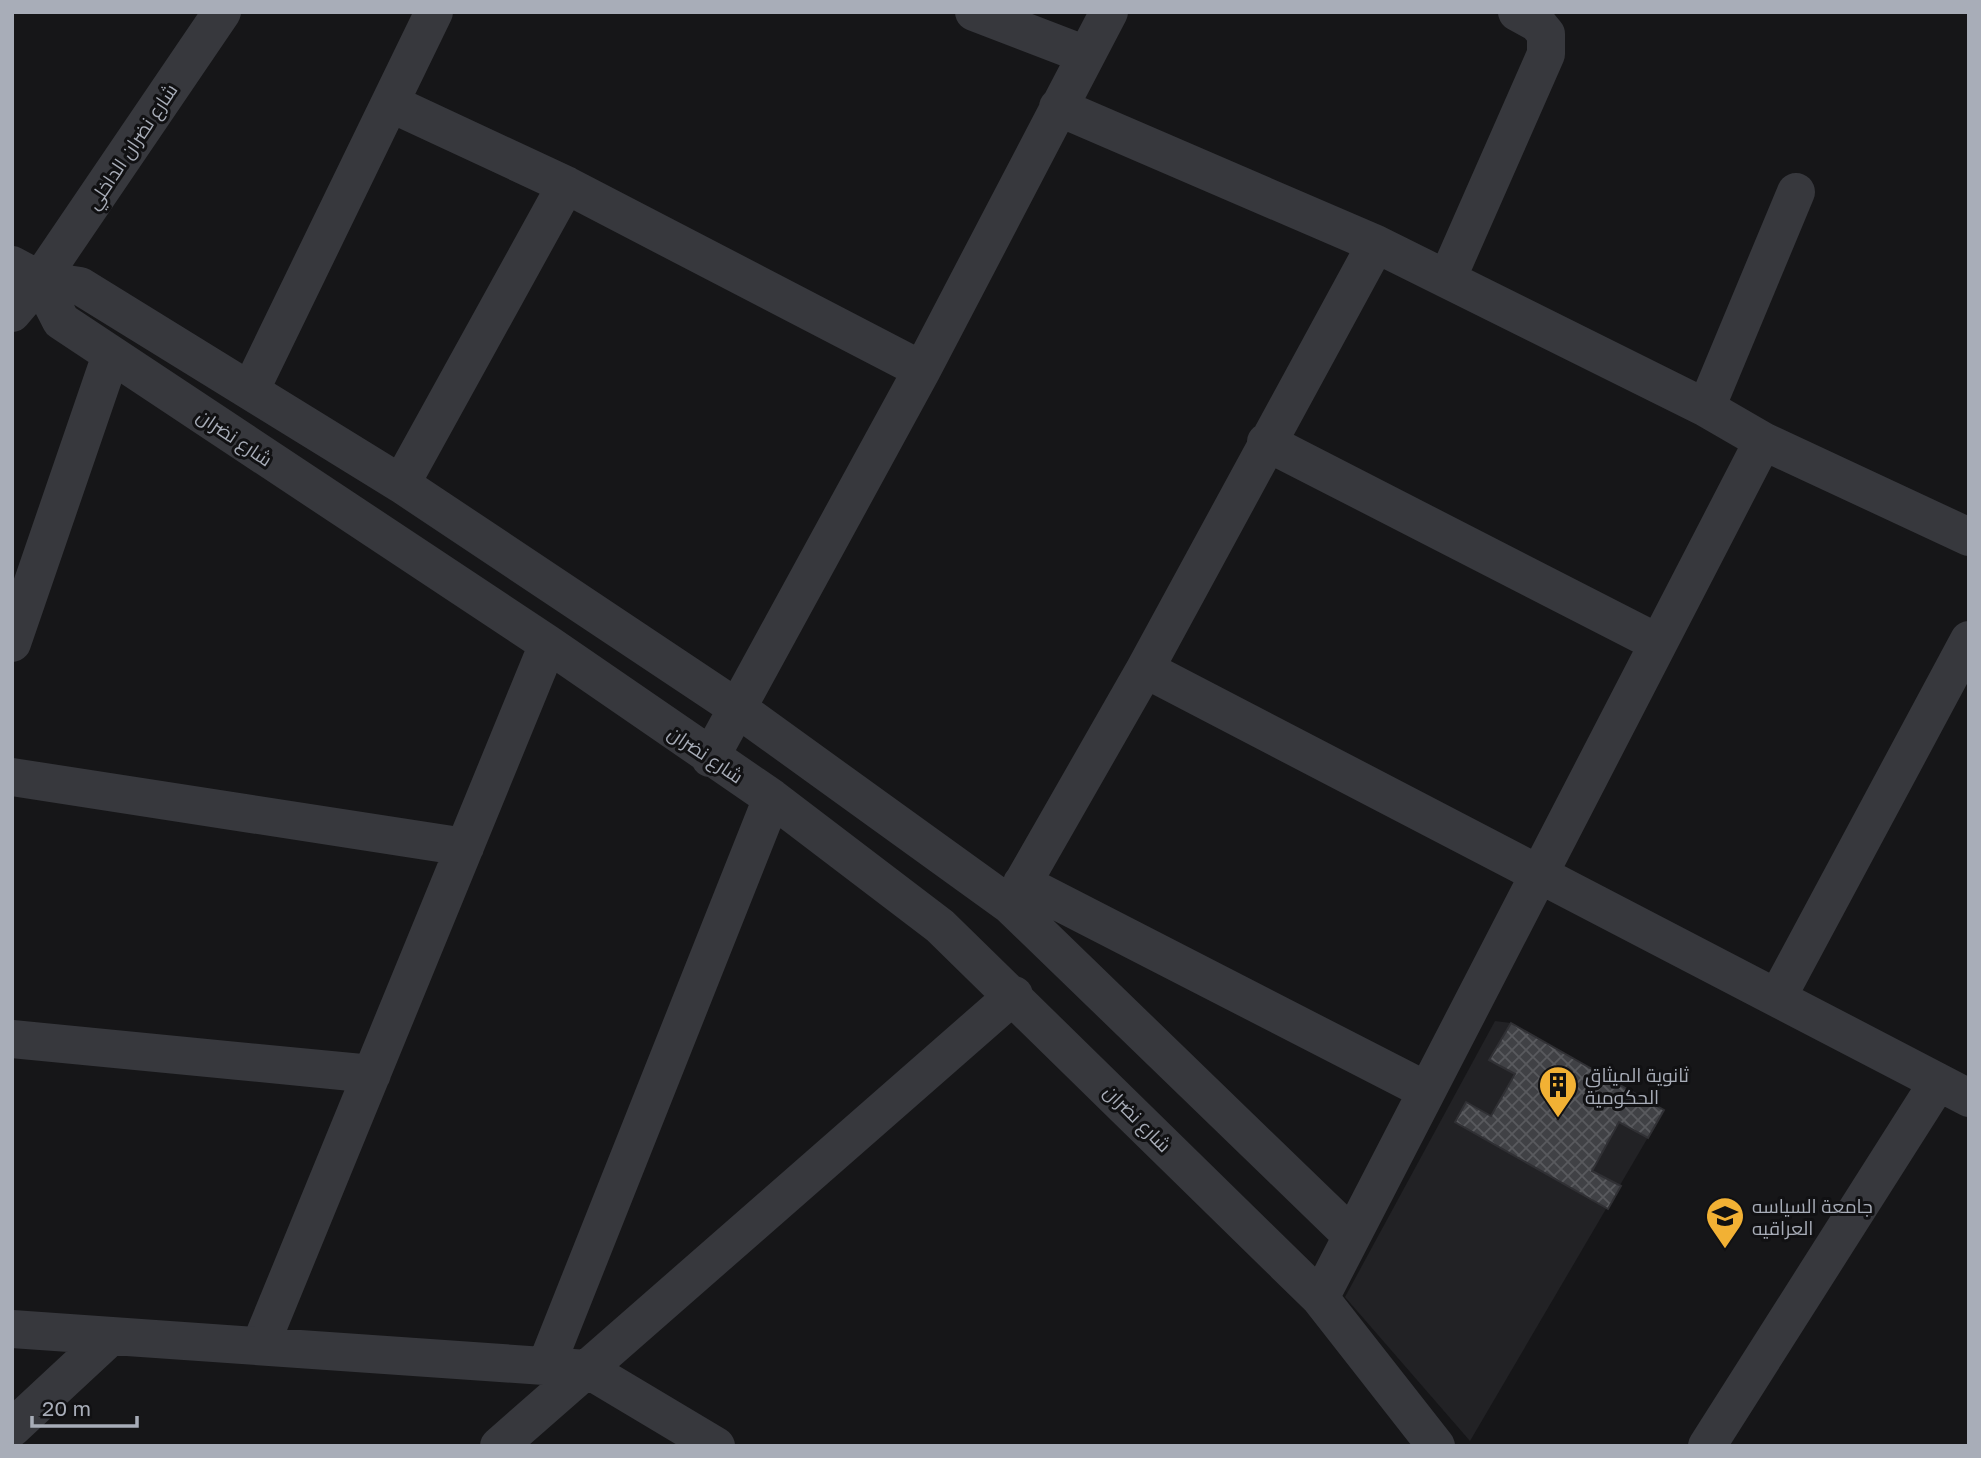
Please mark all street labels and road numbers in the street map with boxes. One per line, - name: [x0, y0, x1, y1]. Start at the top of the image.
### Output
- street label: شارع نضران الداخلي: [80, 79, 185, 215]
- street label: شارع نضران: [191, 404, 277, 473]
- street label: شارع نضران: [662, 721, 748, 790]
- street label: شارع نضران: [1097, 1080, 1176, 1159]

